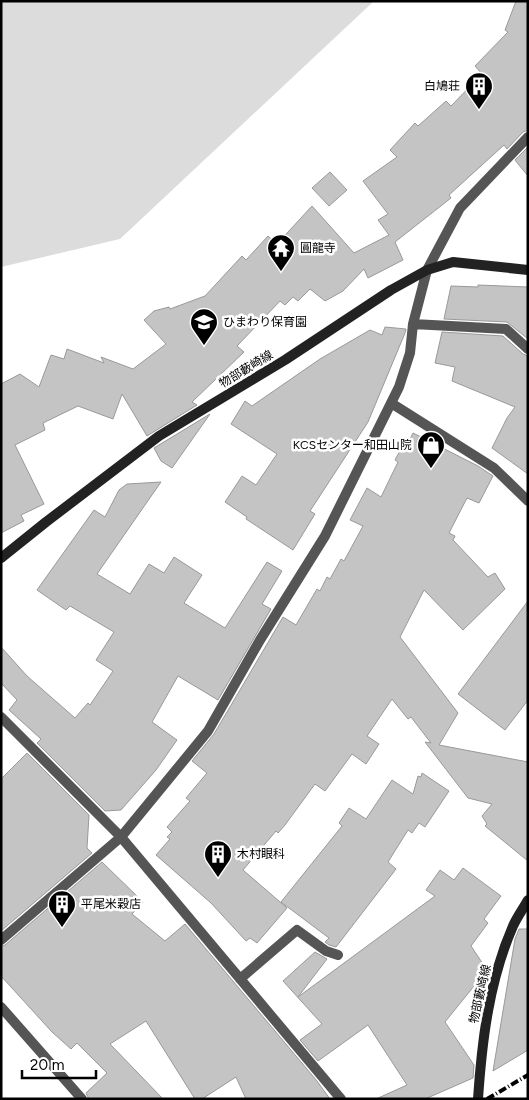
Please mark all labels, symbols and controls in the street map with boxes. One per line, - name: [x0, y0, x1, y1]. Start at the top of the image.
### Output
- building icon: 白鳩荘: [464, 71, 494, 110]
- place label: 白鳩荘: [424, 79, 460, 93]
- temple icon: 圓龍寺: [266, 233, 296, 272]
- place label: 圓龍寺: [300, 241, 336, 255]
- school or university icon: ひまわり保育園: [189, 307, 219, 346]
- place label: ひまわり保育園: [223, 315, 307, 329]
- street label: 物部藪崎線: [217, 348, 275, 390]
- shop icon: KCSセンター和田山院: [416, 430, 446, 469]
- place label: KCSセンター和田山院: [293, 438, 412, 452]
- building icon: 木村眼科: [203, 839, 233, 878]
- place label: 木村眼科: [237, 847, 285, 861]
- building icon: 平尾米穀店: [47, 889, 77, 928]
- place label: 平尾米穀店: [81, 897, 141, 911]
- street label: 物部藪崎線: [466, 963, 494, 1025]
- scale bar: [22, 1048, 96, 1080]
- text: 20 m: [30, 1056, 64, 1074]

